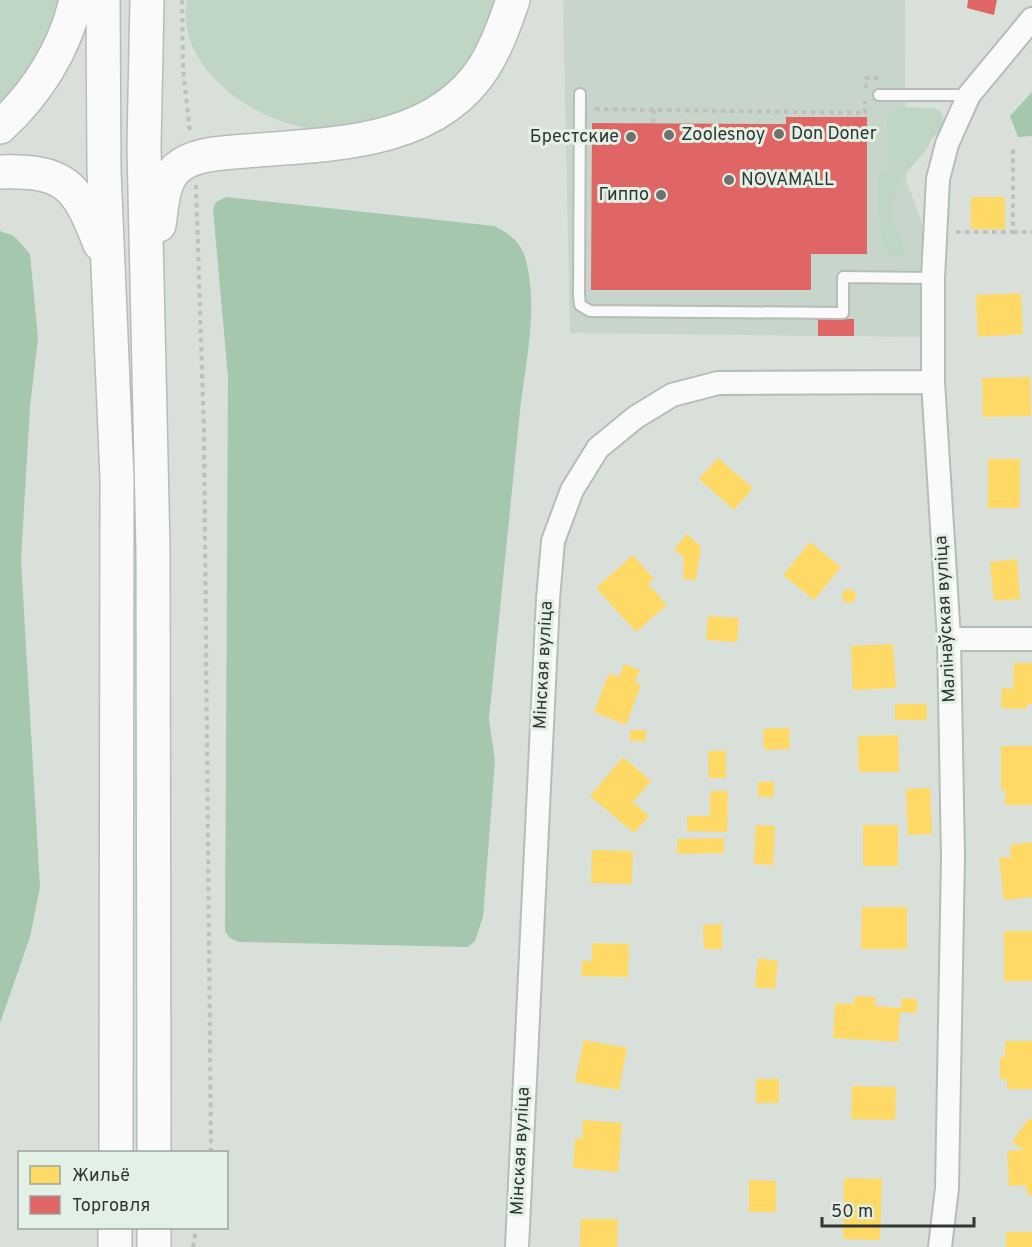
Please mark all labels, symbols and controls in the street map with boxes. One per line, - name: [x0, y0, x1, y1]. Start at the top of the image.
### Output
- place label: Don Doner: [791, 123, 877, 146]
- place label: Zoolesnoy: [681, 124, 765, 147]
- place label: Брестские: [530, 126, 619, 149]
- marker: Don Doner: [772, 127, 786, 141]
- marker: Zoolesnoy: [662, 128, 676, 142]
- marker: Брестские: [624, 130, 638, 144]
- place label: NOVAMALL: [741, 169, 834, 192]
- marker: NOVAMALL: [722, 173, 736, 187]
- place label: Гиппо: [598, 184, 649, 207]
- marker: Гиппо: [654, 188, 668, 202]
- street label: Малінаўская вуліца: [930, 535, 962, 703]
- street label: Мінская вуліца: [529, 600, 559, 730]
- street label: Мінская вуліца: [506, 1086, 536, 1216]
- legend: [18, 1151, 228, 1229]
- text: Жильё: [72, 1165, 130, 1188]
- scale bar: [822, 1190, 974, 1228]
- text: Торговля: [72, 1195, 150, 1218]
- text: 50 m: [831, 1201, 873, 1224]

